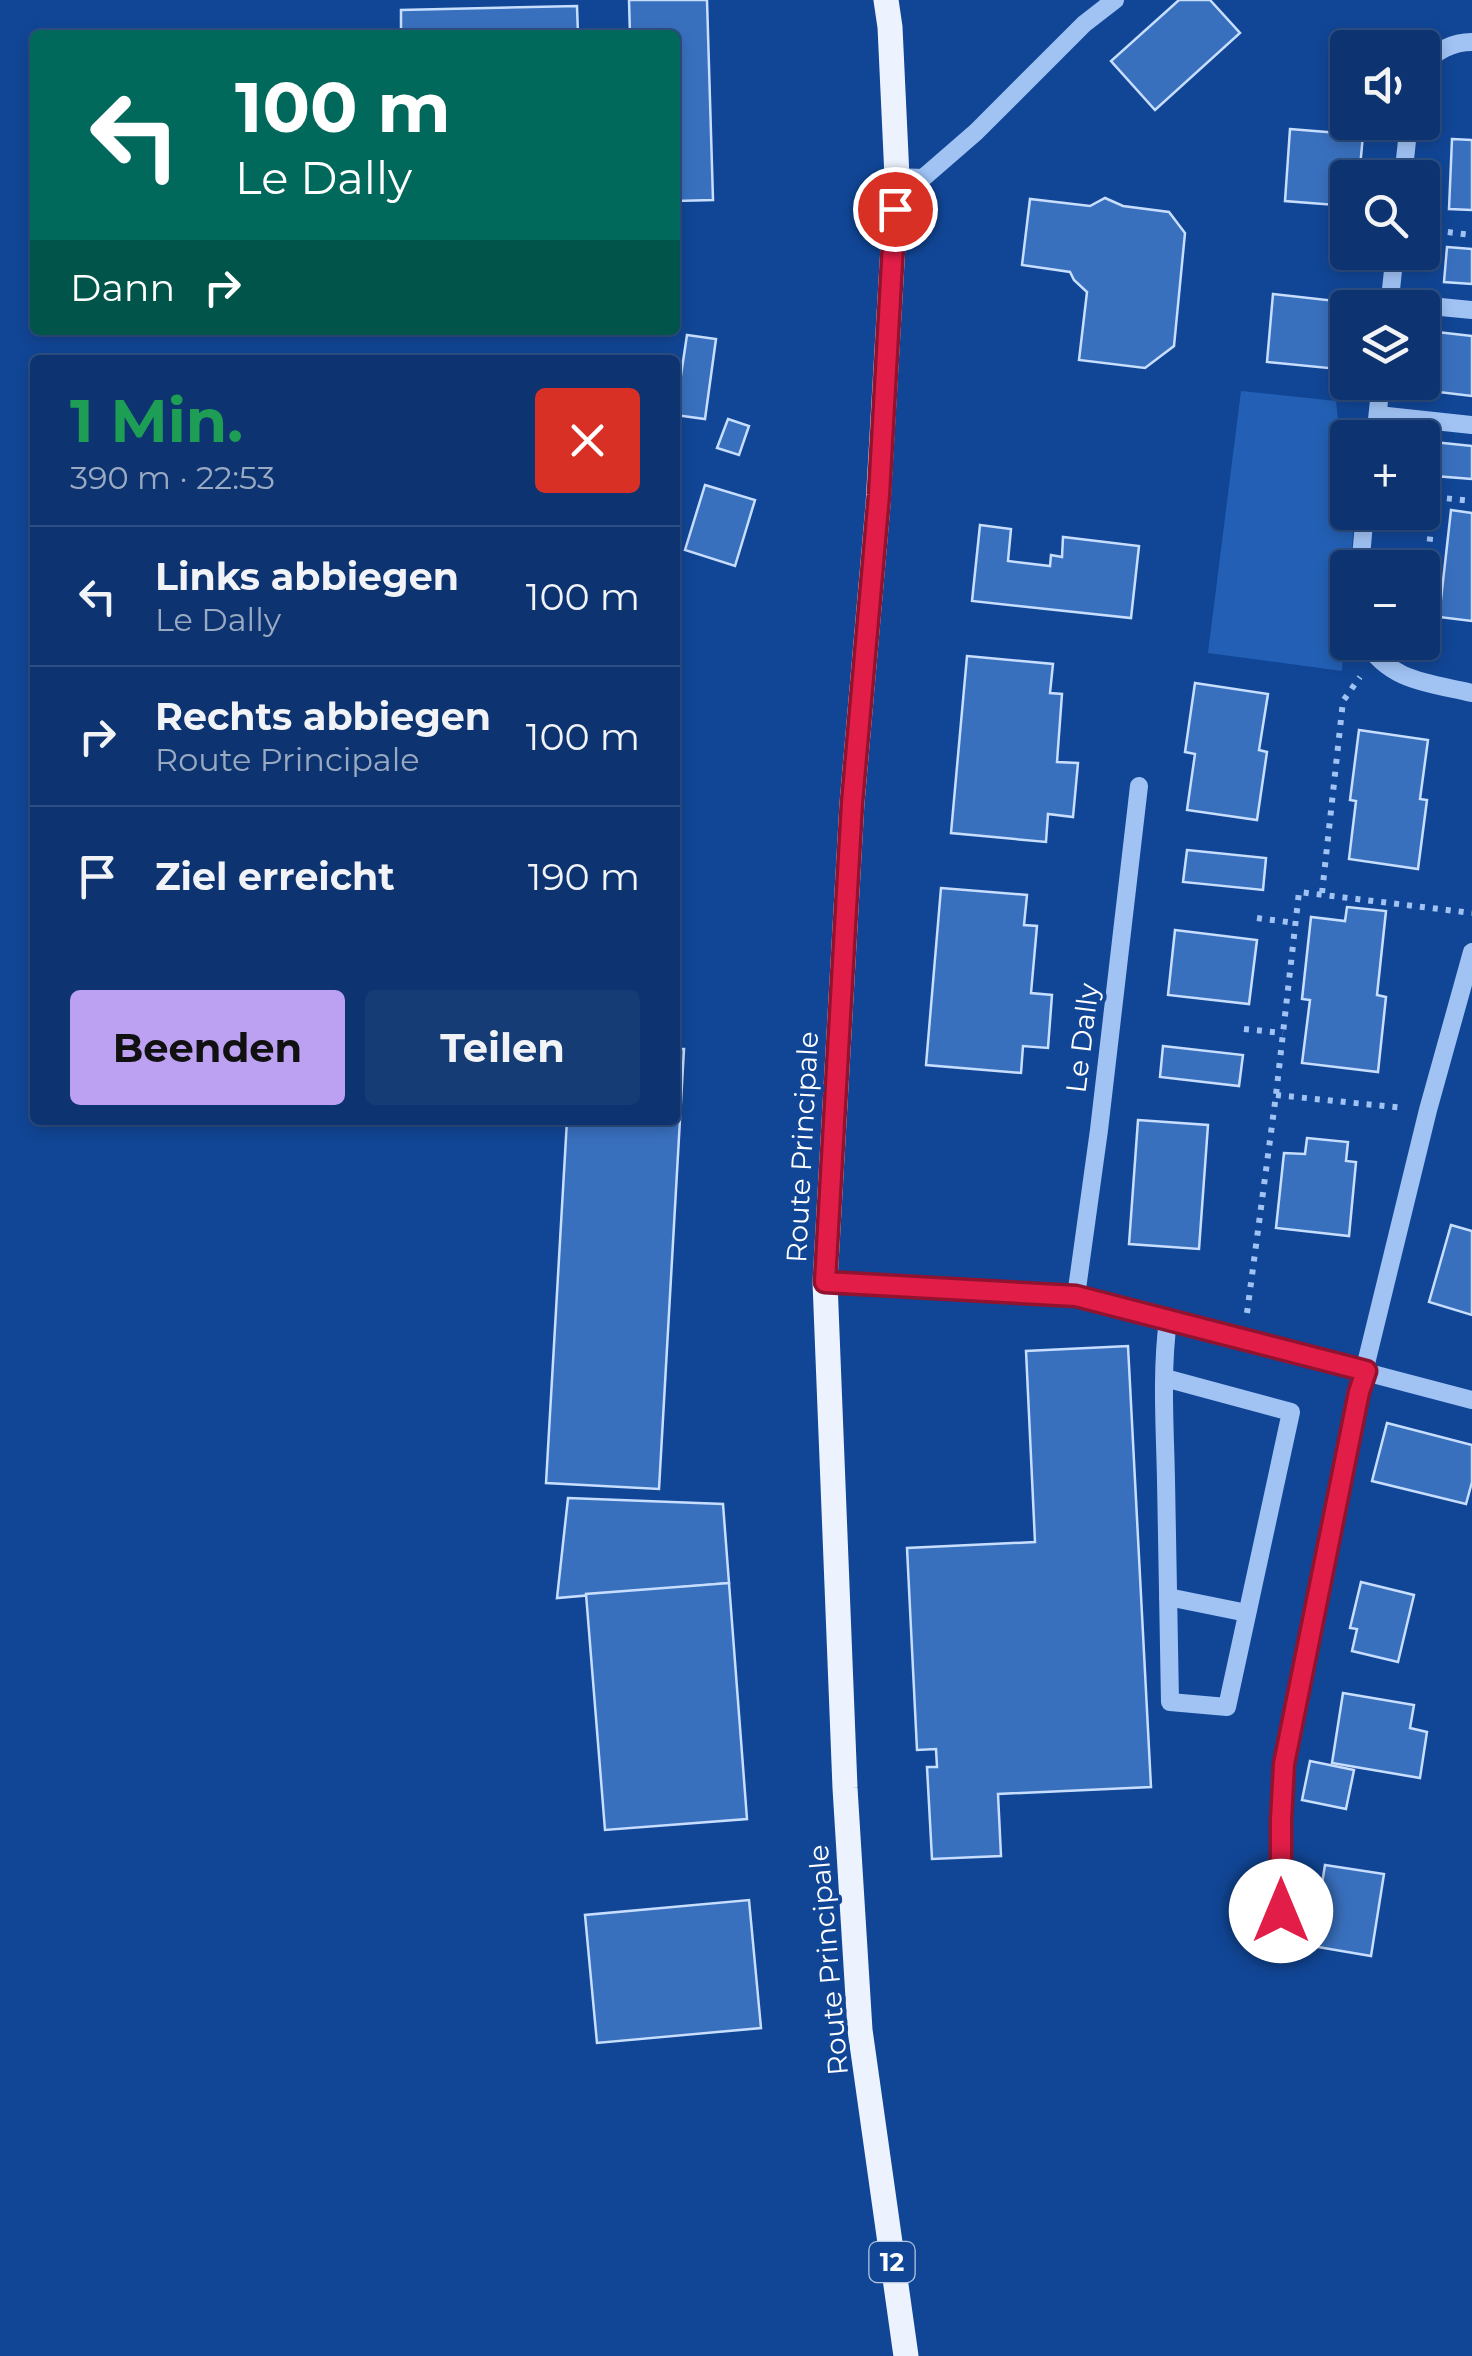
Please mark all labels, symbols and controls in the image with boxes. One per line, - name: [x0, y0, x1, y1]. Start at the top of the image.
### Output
- map controls: [1330, 30, 1440, 660]
- button: sound: [1330, 30, 1440, 140]
- text: 100 m: [235, 64, 451, 150]
- icon: left: [70, 70, 200, 200]
- text: Le Dally: [235, 150, 412, 205]
- button: search: [1330, 160, 1440, 270]
- pin: [853, 167, 938, 252]
- icon: arrive: [868, 182, 923, 237]
- icon: right: [195, 260, 250, 315]
- text: Dann: [70, 264, 175, 311]
- button: layers: [1330, 290, 1440, 400]
- text: 1 Min.: [70, 384, 243, 457]
- button: close: [535, 388, 640, 493]
- button: +: [1330, 420, 1440, 530]
- text: 390 m · 22:53: [70, 458, 275, 497]
- button: −: [1330, 550, 1440, 660]
- text: Links abbiegen: [155, 553, 459, 600]
- icon: left: [70, 569, 125, 624]
- text: 100 m: [526, 573, 640, 620]
- text: Le Dally: [155, 600, 281, 639]
- text: Rechts abbiegen: [155, 693, 491, 740]
- icon: right: [70, 709, 125, 764]
- text: 100 m: [526, 713, 640, 760]
- text: Route Principale: [155, 740, 420, 779]
- icon: arrive: [70, 849, 125, 904]
- text: Ziel erreicht: [155, 853, 395, 900]
- text: 190 m: [528, 853, 640, 900]
- street label: Le Dally: [1058, 980, 1106, 1095]
- button: Beenden: [70, 990, 345, 1105]
- button: Teilen: [365, 990, 640, 1105]
- street label: Route Principale: [779, 1030, 825, 1264]
- street label: Route Principale: [801, 1843, 855, 2077]
- position arrow: [1229, 1859, 1333, 1963]
- road number: 12: [870, 2242, 914, 2282]

